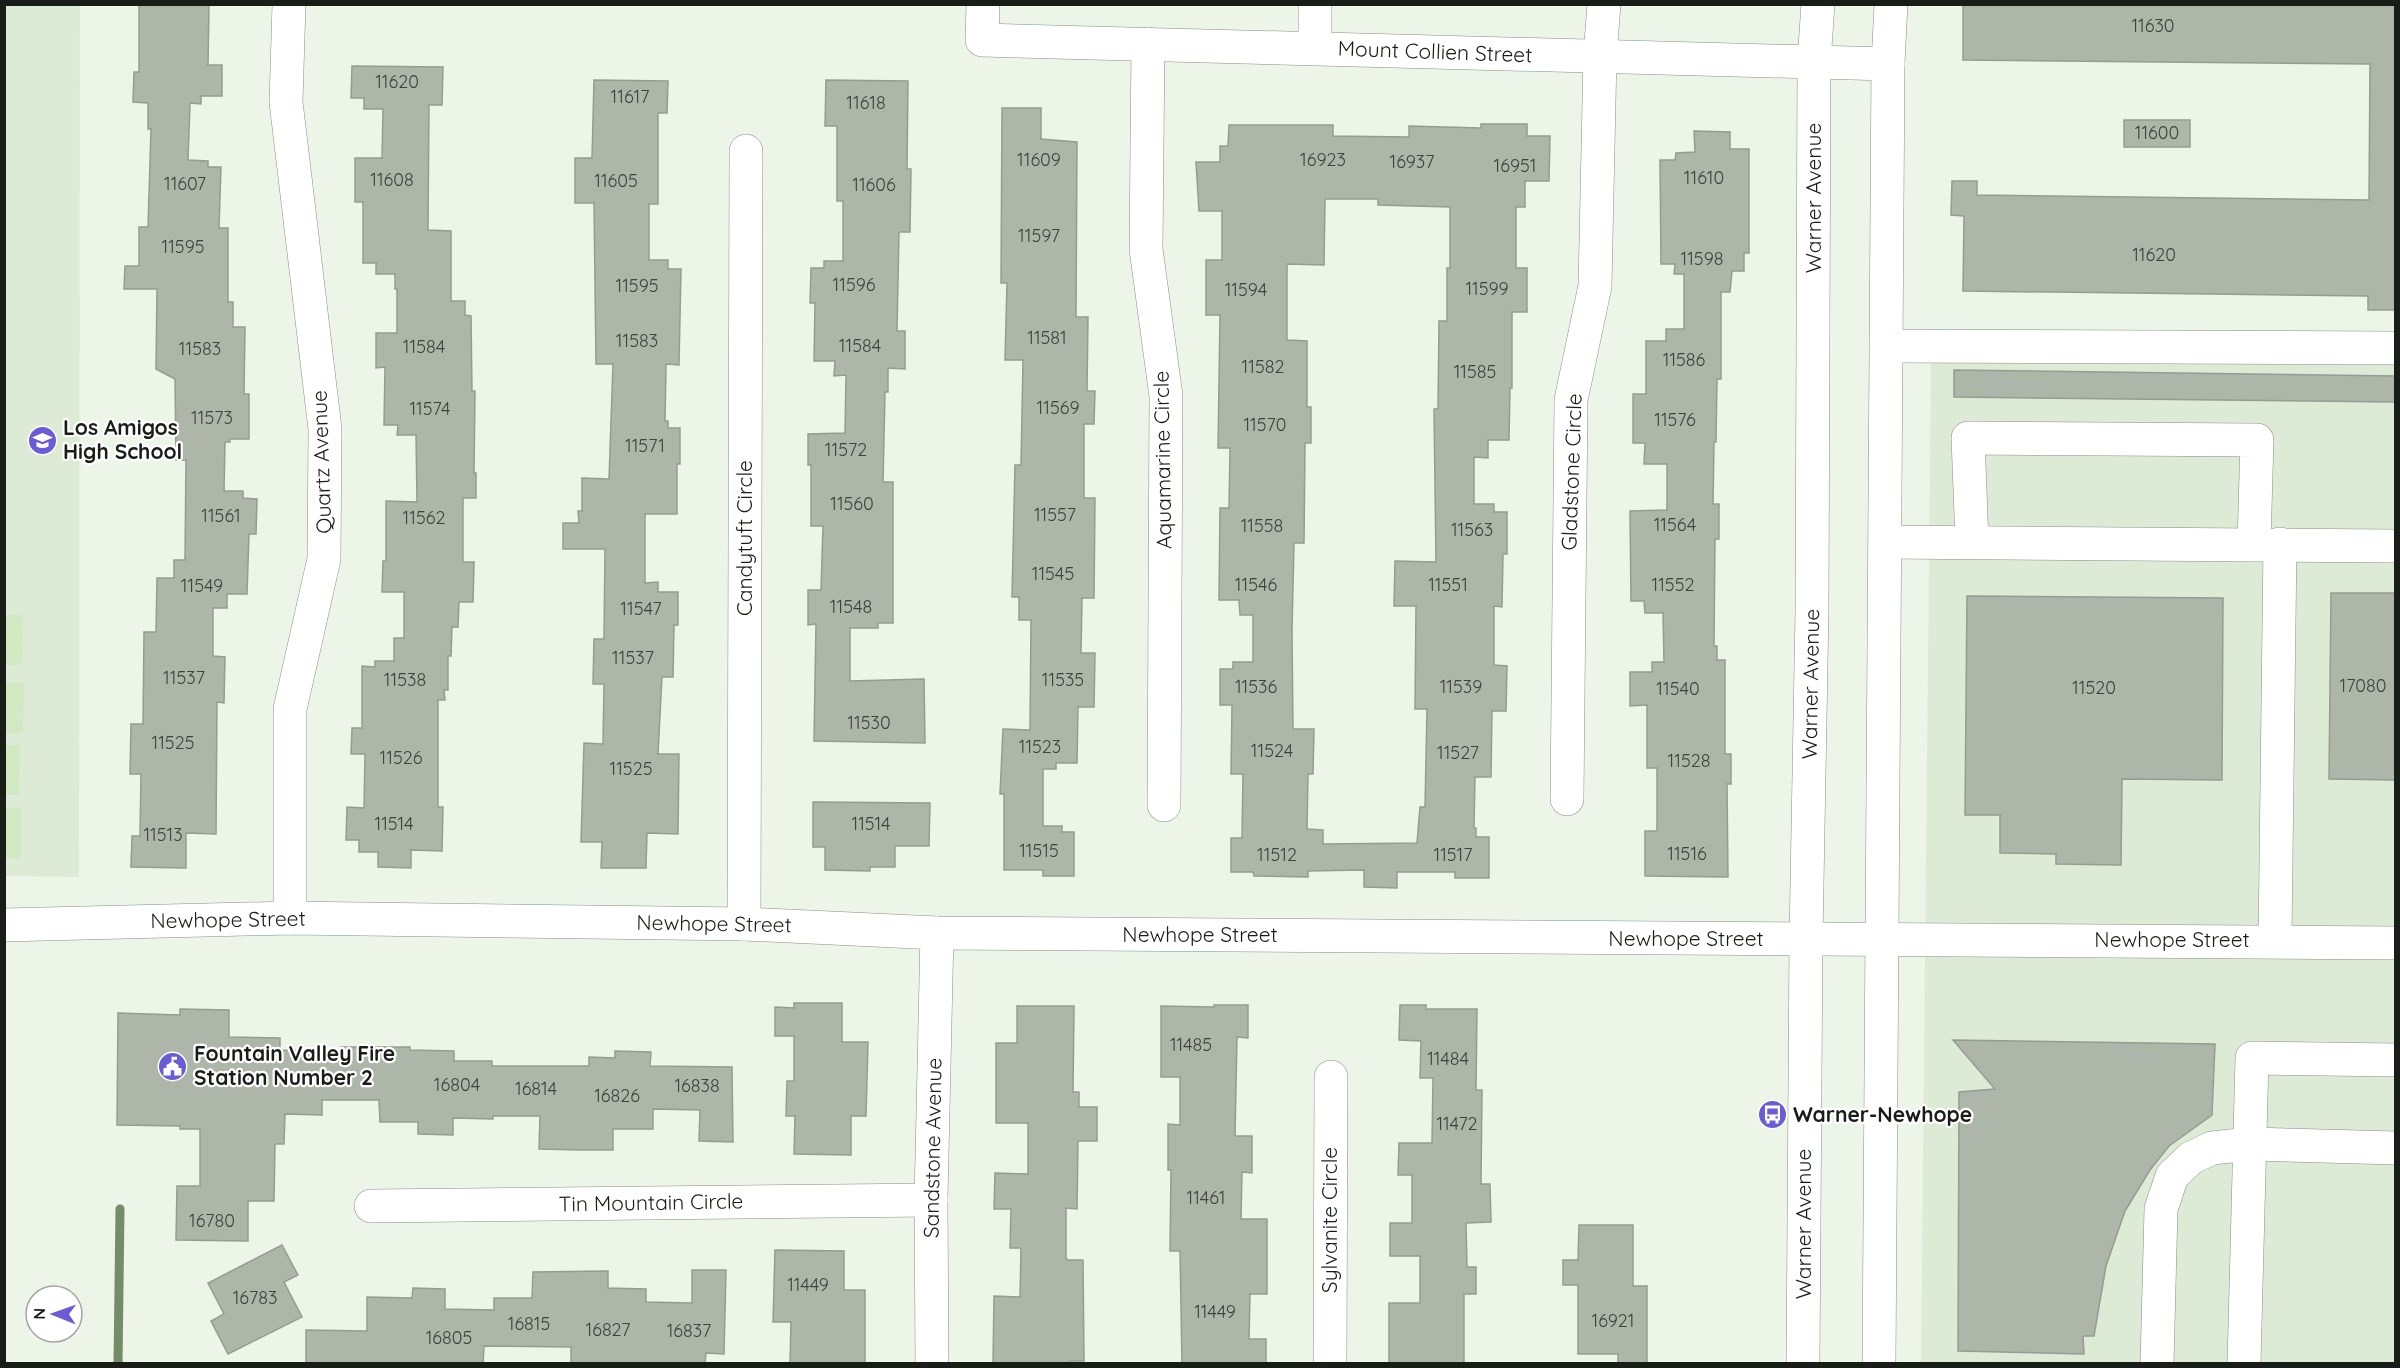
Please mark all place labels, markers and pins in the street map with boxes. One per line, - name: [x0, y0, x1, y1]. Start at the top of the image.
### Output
- place label: Los Amigos High School: [63, 414, 182, 464]
- school or university icon: Los Amigos High School: [26, 424, 58, 456]
- place label: Fountain Valley Fire Station Number 2: [194, 1040, 395, 1090]
- public building icon: Fountain Valley Fire Station Number 2: [157, 1050, 189, 1082]
- bus stop icon: Warner-Newhope: [1756, 1099, 1788, 1131]
- place label: Warner-Newhope: [1793, 1101, 1972, 1127]

